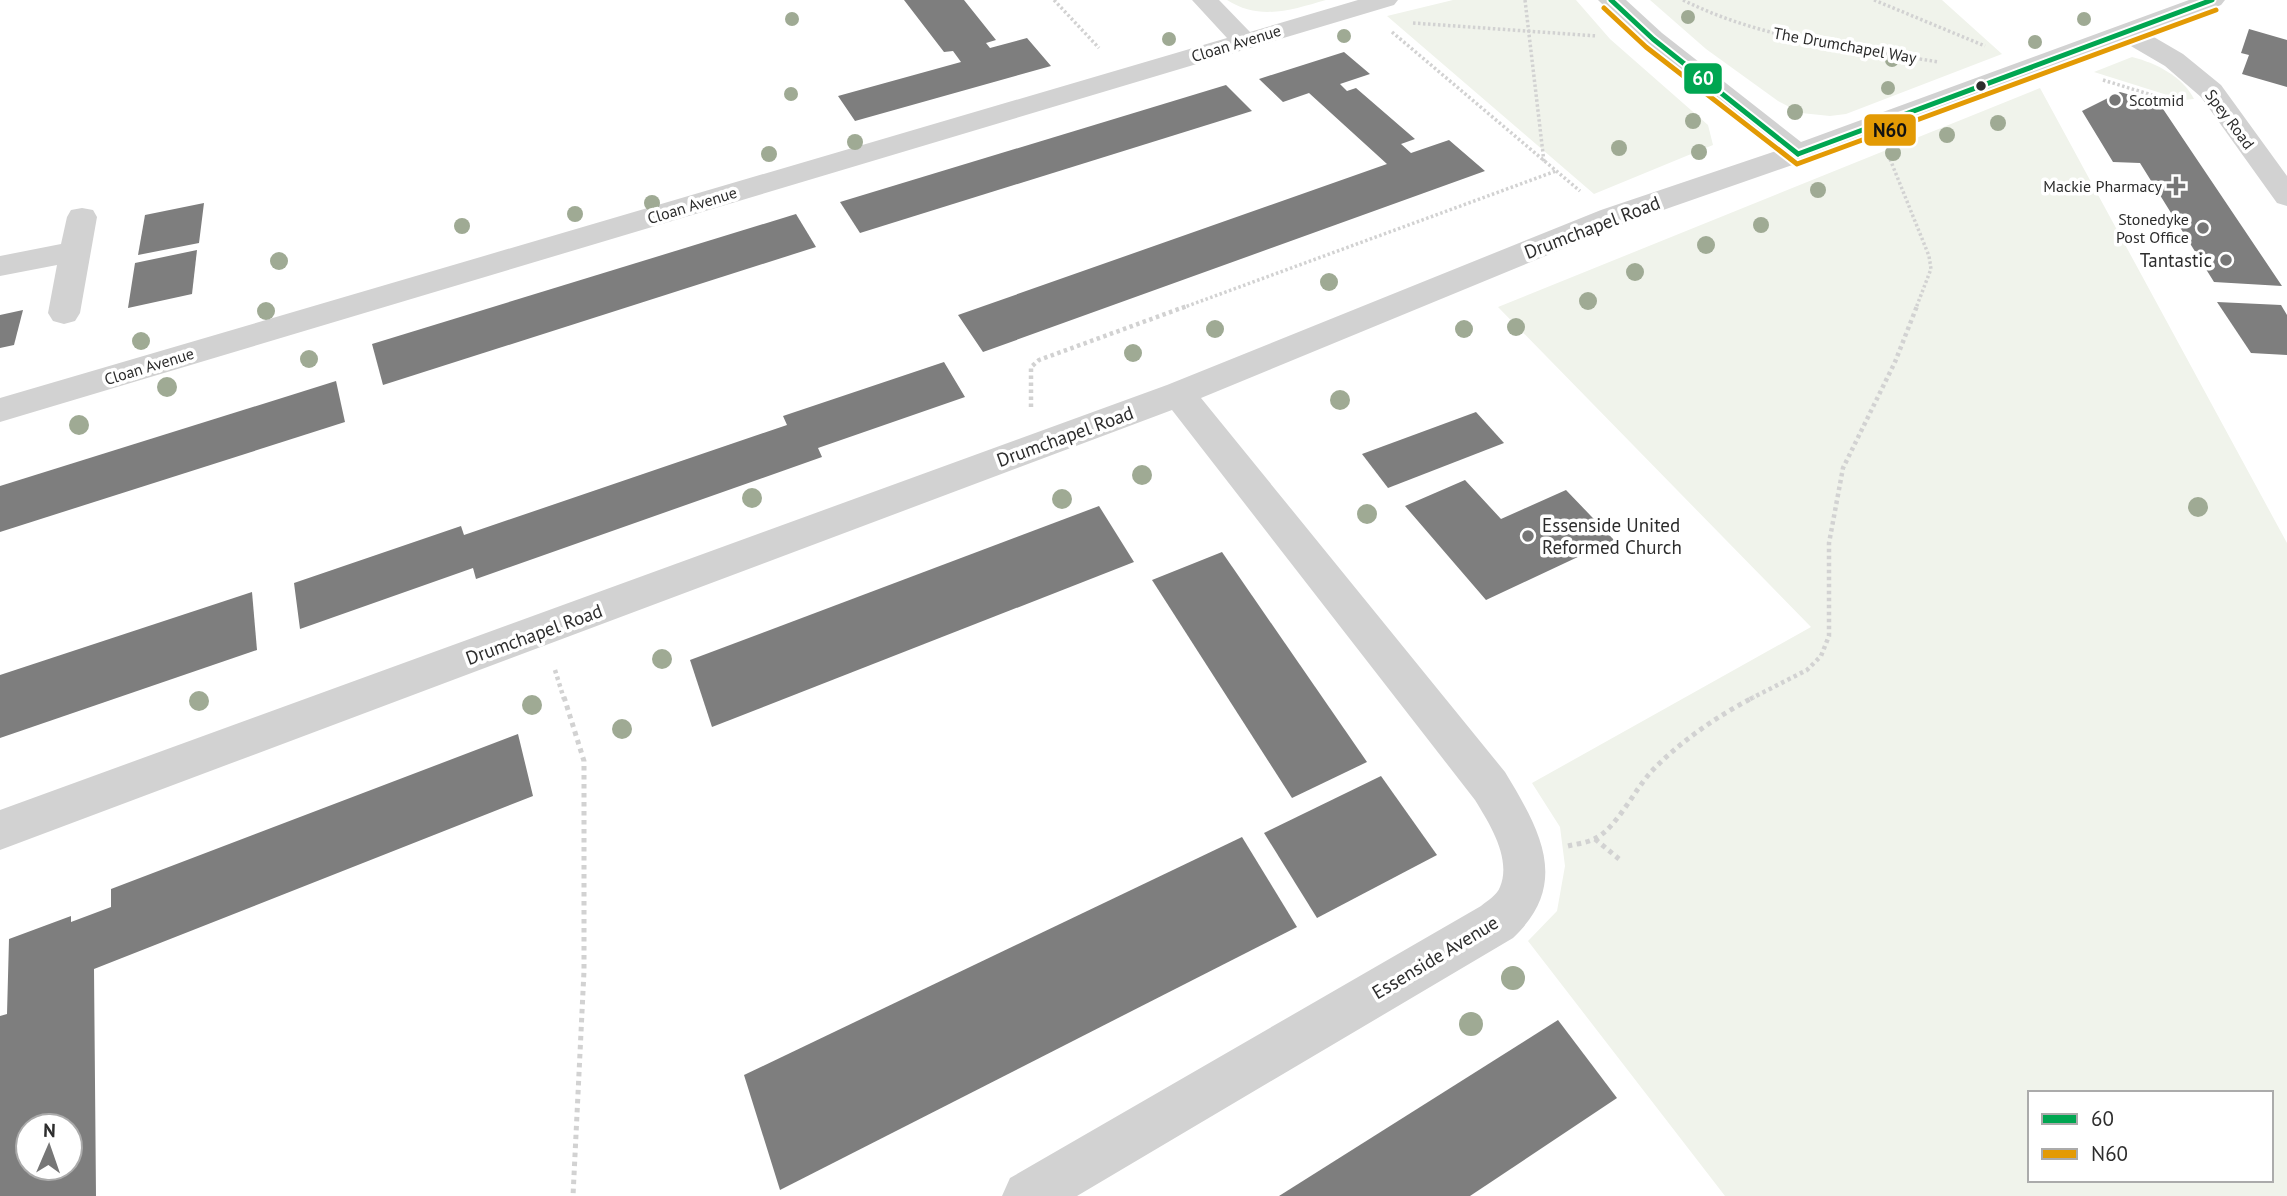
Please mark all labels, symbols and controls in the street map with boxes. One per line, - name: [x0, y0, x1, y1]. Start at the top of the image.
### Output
- street label: Cloan Avenue: [1189, 20, 1283, 66]
- street label: The Drumchapel Way: [1772, 23, 1919, 68]
- line badge: 60: [1683, 62, 1723, 95]
- text: 60: [1692, 66, 1714, 90]
- unlabelled marker: [1974, 79, 1988, 93]
- street label: Spey Road: [2201, 85, 2259, 153]
- place label: Scotmid: [2129, 90, 2184, 110]
- marker: Scotmid: [2107, 92, 2123, 108]
- line badge: N60: [1863, 113, 1917, 147]
- text: N60: [1873, 118, 1907, 142]
- place label: Mackie Pharmacy: [2043, 176, 2163, 196]
- marker: Mackie Pharmacy: [2168, 178, 2184, 194]
- street label: Cloan Avenue: [645, 182, 739, 228]
- street label: Drumchapel Road: [1521, 190, 1663, 264]
- place label: Stonedyke Post Office: [2116, 209, 2189, 247]
- marker: Stonedyke Post Office: [2195, 220, 2211, 236]
- place label: Tantastic: [2140, 248, 2212, 272]
- marker: Tantastic: [2218, 252, 2234, 268]
- street label: Cloan Avenue: [102, 343, 196, 389]
- street label: Drumchapel Road: [993, 400, 1137, 472]
- place label: Essenside United Reformed Church: [1542, 513, 1682, 559]
- marker: Essenside United Reformed Church: [1520, 528, 1536, 544]
- street label: Drumchapel Road: [462, 598, 606, 670]
- street label: Essenside Avenue: [1368, 910, 1502, 1004]
- legend: [2028, 1091, 2273, 1182]
- text: 60: [2091, 1105, 2114, 1132]
- north arrow: [14, 1112, 84, 1182]
- text: N: [43, 1118, 56, 1142]
- text: N60: [2091, 1140, 2128, 1167]

